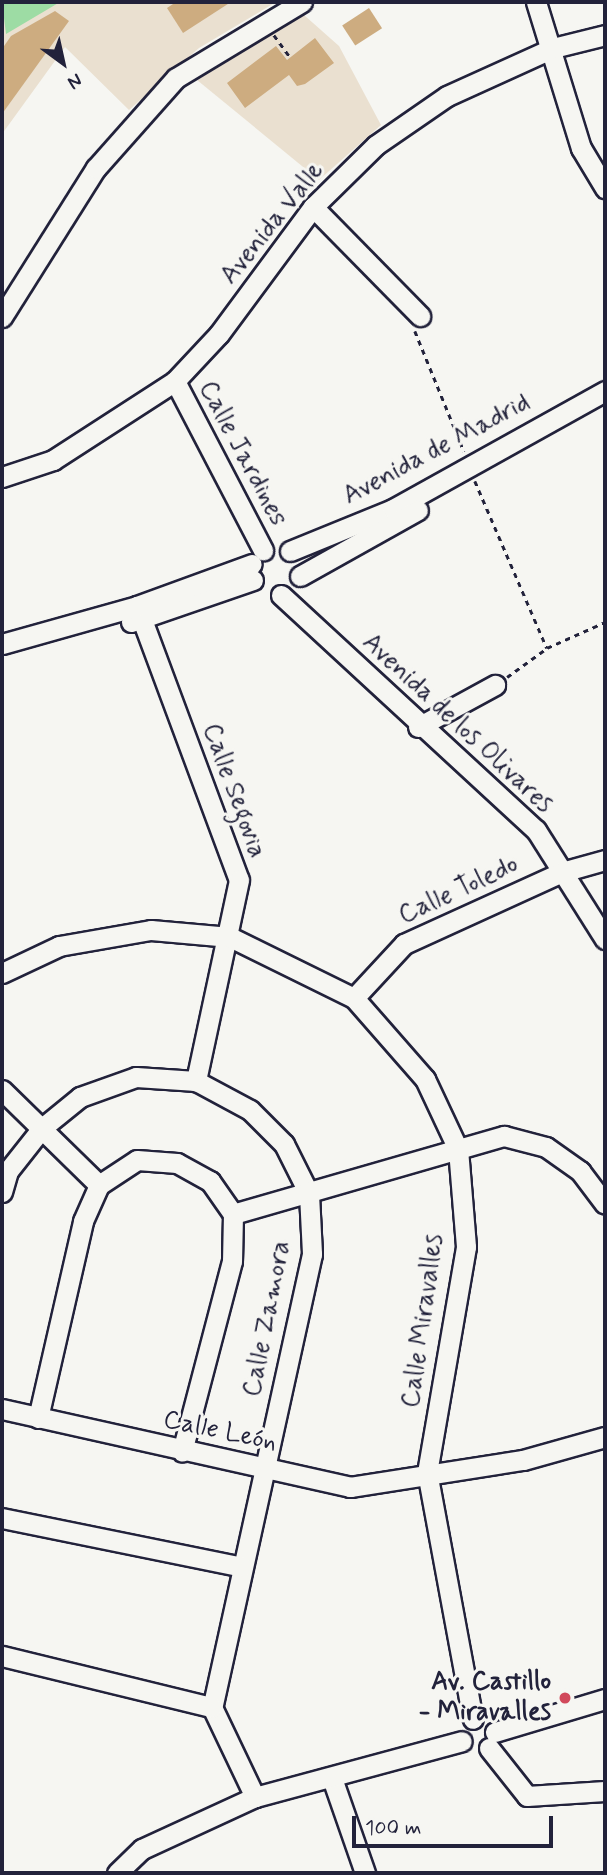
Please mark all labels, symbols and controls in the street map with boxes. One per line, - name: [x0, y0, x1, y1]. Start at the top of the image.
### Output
- north arrow: [28, 28, 98, 98]
- text: N: [63, 67, 87, 95]
- street label: Avenida Valle: [215, 157, 331, 291]
- street label: Calle Jardines: [191, 377, 293, 531]
- street label: Avenida de Madrid: [339, 388, 535, 512]
- street label: Avenida de los Olivares: [354, 626, 560, 822]
- street label: Calle Segovia: [194, 719, 272, 863]
- street label: Calle Toledo: [394, 850, 524, 932]
- street label: Calle Miravalles: [396, 1231, 452, 1411]
- street label: Calle Zamora: [238, 1238, 298, 1400]
- street label: Calle León: [160, 1405, 280, 1459]
- place label: Av. Castillo - Miravalles: [419, 1667, 551, 1728]
- marker: Av. Castillo - Miravalles: [557, 1690, 573, 1706]
- scale bar: [355, 1801, 556, 1845]
- text: 100 m: [365, 1814, 421, 1842]

